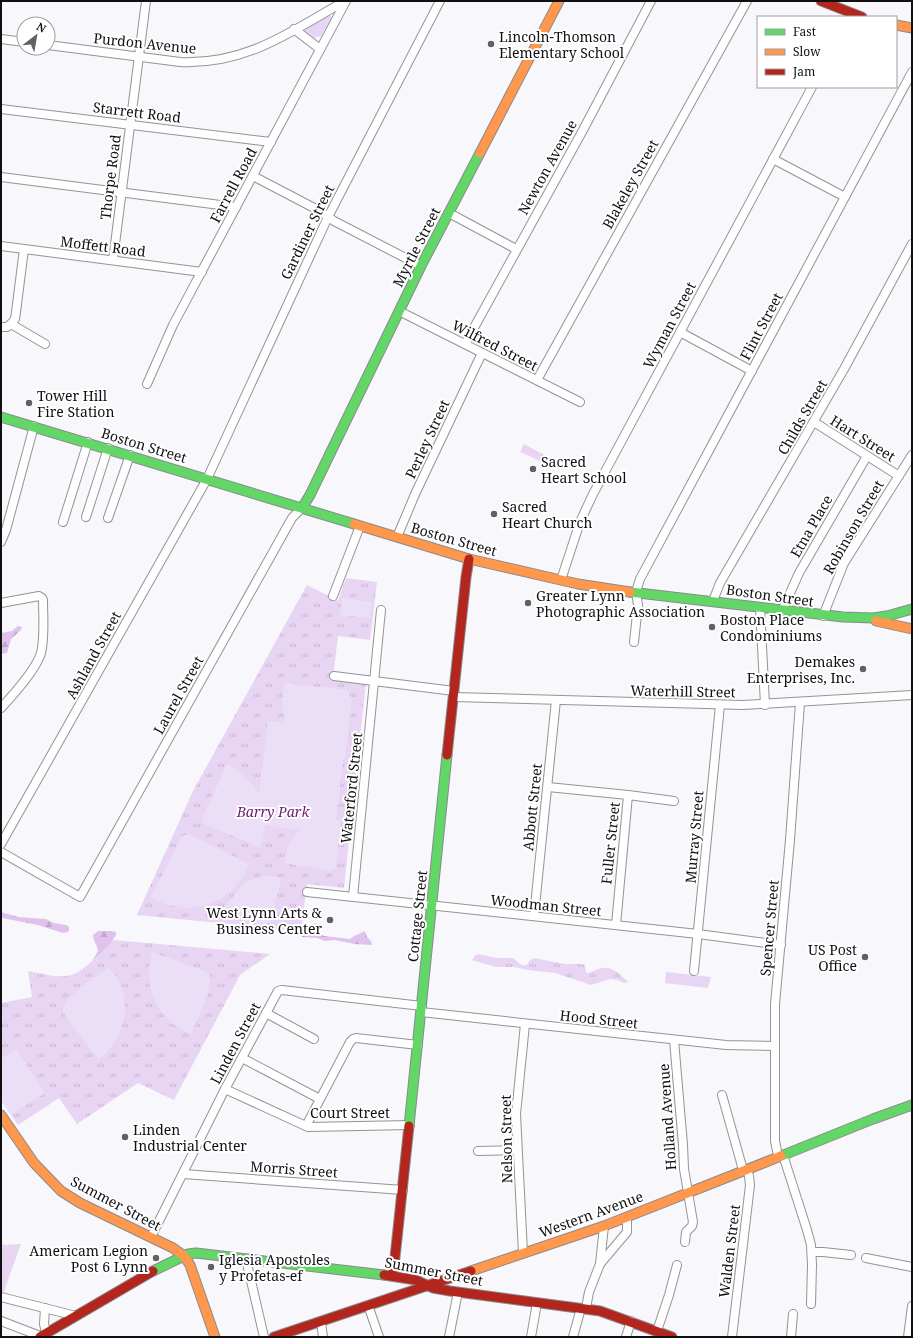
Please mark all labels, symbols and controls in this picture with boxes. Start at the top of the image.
north arrow [16,16,56,56]
legend [757,16,897,88]
text: N [34,18,49,36]
text: Fast [793,23,816,40]
place label: Lincoln-Thomson Elementary School [499,27,625,62]
street label: Purdon Avenue [93,28,197,58]
marker: Lincoln-Thomson Elementary School [486,39,496,49]
text: Slow [793,43,821,60]
text: Jam [792,63,815,80]
street label: Starrett Road [92,97,182,127]
street label: Newton Avenue [513,116,581,218]
street label: Thorpe Road [95,133,125,221]
street label: Blakeley Street [598,136,662,232]
street label: Farrell Road [205,144,261,226]
street label: Gardiner Street [276,181,338,283]
street label: Myrtle Street [388,204,444,290]
street label: Moffett Road [59,231,147,261]
street label: Wyman Street [638,278,700,372]
street label: Flint Street [735,289,787,363]
street label: Wilfred Street [449,315,541,375]
street label: Childs Street [773,376,831,458]
place label: Tower Hill Fire Station [37,386,114,421]
street label: Perley Street [400,396,454,482]
marker: Tower Hill Fire Station [24,398,34,408]
street label: Hart Street [827,411,899,465]
street label: Boston Street [99,423,189,467]
place label: Sacred Heart School [541,452,627,487]
marker: Sacred Heart School [528,464,538,474]
street label: Robinson Street [818,477,888,577]
street label: Etna Place [785,491,837,561]
place label: Sacred Heart Church [502,497,592,532]
marker: Sacred Heart Church [489,509,499,519]
street label: Boston Street [409,518,499,560]
street label: Boston Street [725,579,815,611]
place label: Greater Lynn Photographic Association [536,586,705,621]
marker: Greater Lynn Photographic Association [523,598,533,608]
street label: Ashland Street [61,608,125,702]
place label: Boston Place Condominiums [720,610,822,645]
marker: Boston Place Condominiums [707,622,717,632]
street label: Laurel Street [149,652,207,737]
place label: Demakes Enterprises, Inc. [747,652,855,687]
marker: Demakes Enterprises, Inc. [858,664,868,674]
street label: Waterhill Street [630,681,736,701]
street label: Waterford Street [336,731,366,845]
street label: Abbott Street [518,762,546,852]
street label: Murray Street [680,790,708,884]
street label: Fuller Street [596,801,624,885]
park label: Barry Park [236,802,310,821]
street label: Cottage Street [403,869,431,963]
street label: Spencer Street [755,879,783,977]
street label: Woodman Street [490,890,602,920]
place label: West Lynn Arts & Business Center [206,903,323,938]
marker: West Lynn Arts & Business Center [325,915,335,925]
place label: US Post Office [808,940,857,975]
marker: US Post Office [860,952,870,962]
street label: Linden Street [205,999,265,1087]
street label: Hood Street [559,1005,639,1033]
street label: Holland Avenue [654,1063,680,1171]
street label: Nelson Street [496,1094,516,1183]
street label: Court Street [310,1103,390,1122]
place label: Linden Industrial Center [133,1120,247,1155]
marker: Linden Industrial Center [120,1132,130,1142]
street label: Morris Street [249,1156,339,1182]
street label: Summer Street [68,1171,165,1235]
street label: Western Avenue [536,1186,646,1242]
street label: Walden Street [714,1203,744,1299]
place label: Americam Legion Post 6 Lynn [29,1241,148,1276]
place label: Iglesia Apostoles y Profetas-ef [219,1250,330,1285]
street label: Summer Street [383,1252,485,1290]
marker: Americam Legion Post 6 Lynn [151,1253,161,1263]
marker: Iglesia Apostoles y Profetas-ef [206,1262,216,1272]

